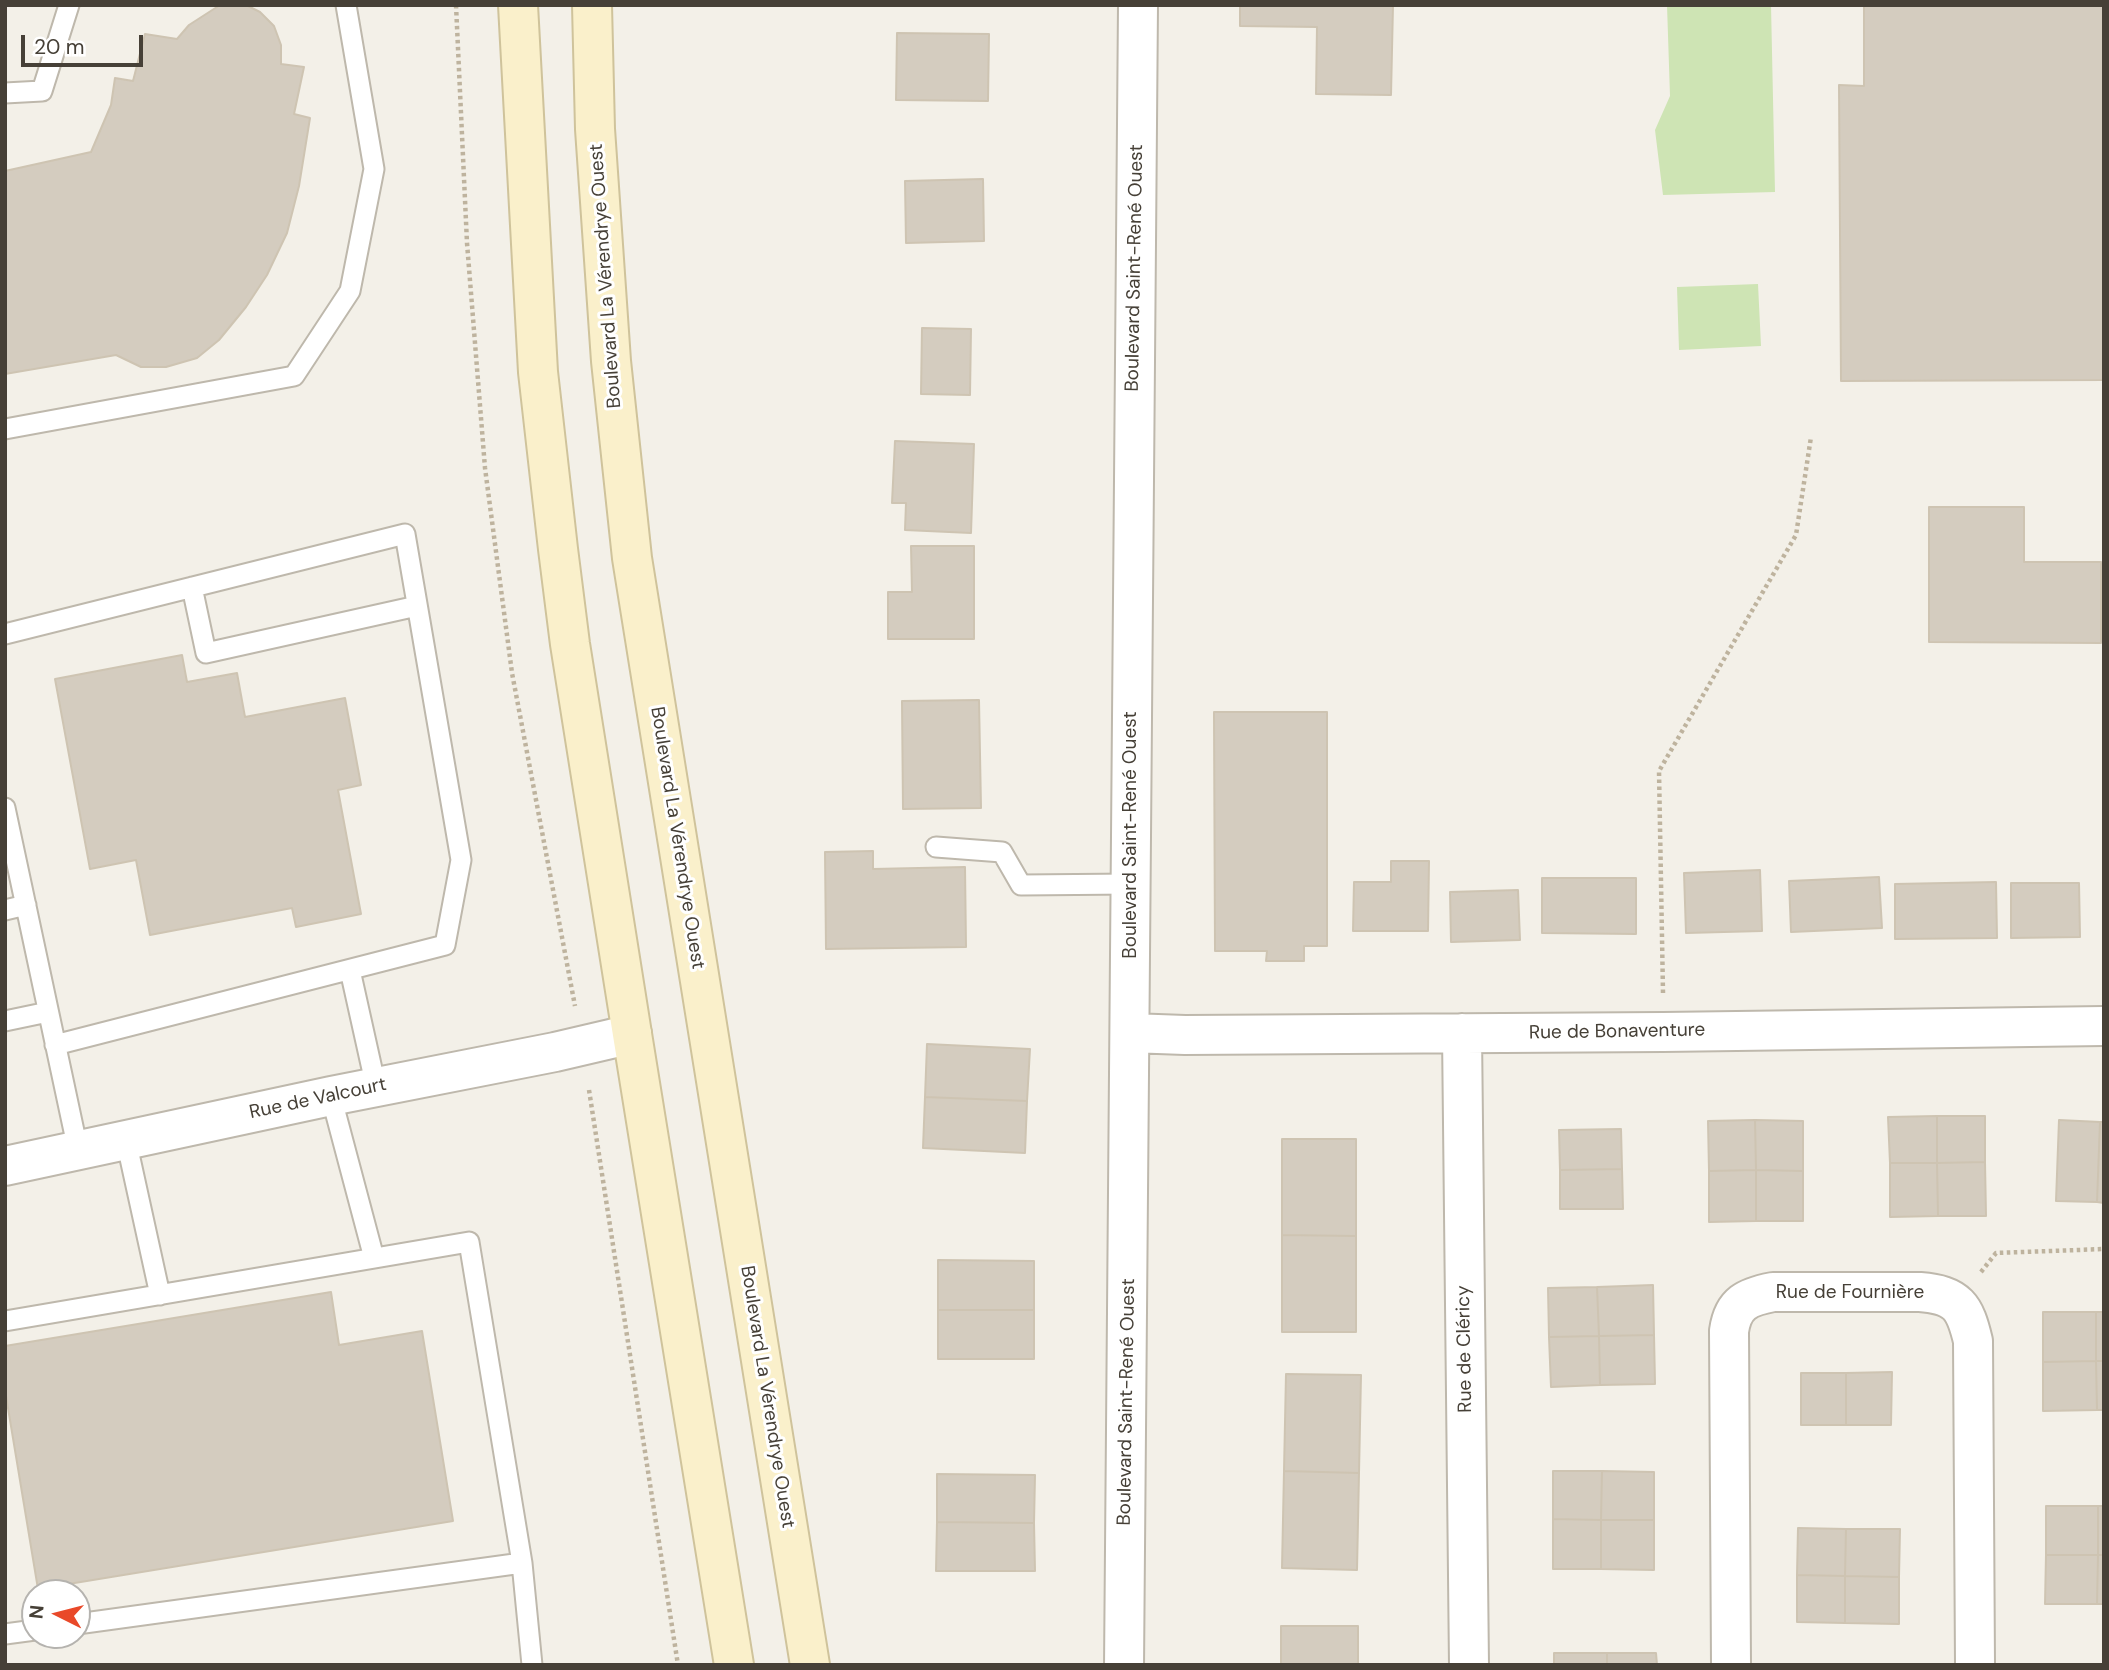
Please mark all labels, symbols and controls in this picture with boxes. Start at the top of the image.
scale bar [24,21,147,65]
text: 20 m [34,33,85,61]
street label: Boulevard La Vérendrye Ouest [585,143,627,409]
street label: Boulevard Saint-René Ouest [1121,144,1149,392]
street label: Boulevard La Vérendrye Ouest [645,705,709,971]
street label: Boulevard Saint-René Ouest [1120,711,1142,959]
street label: Rue de Bonaventure [1529,1019,1705,1045]
street label: Rue de Valcourt [247,1073,389,1125]
street label: Boulevard La Vérendrye Ouest [735,1264,799,1530]
street label: Boulevard Saint-René Ouest [1113,1278,1141,1526]
street label: Rue de Fournière [1776,1282,1924,1304]
street label: Rue de Cléricy [1452,1285,1478,1413]
north arrow [21,1579,91,1649]
text: N [23,1604,50,1620]

